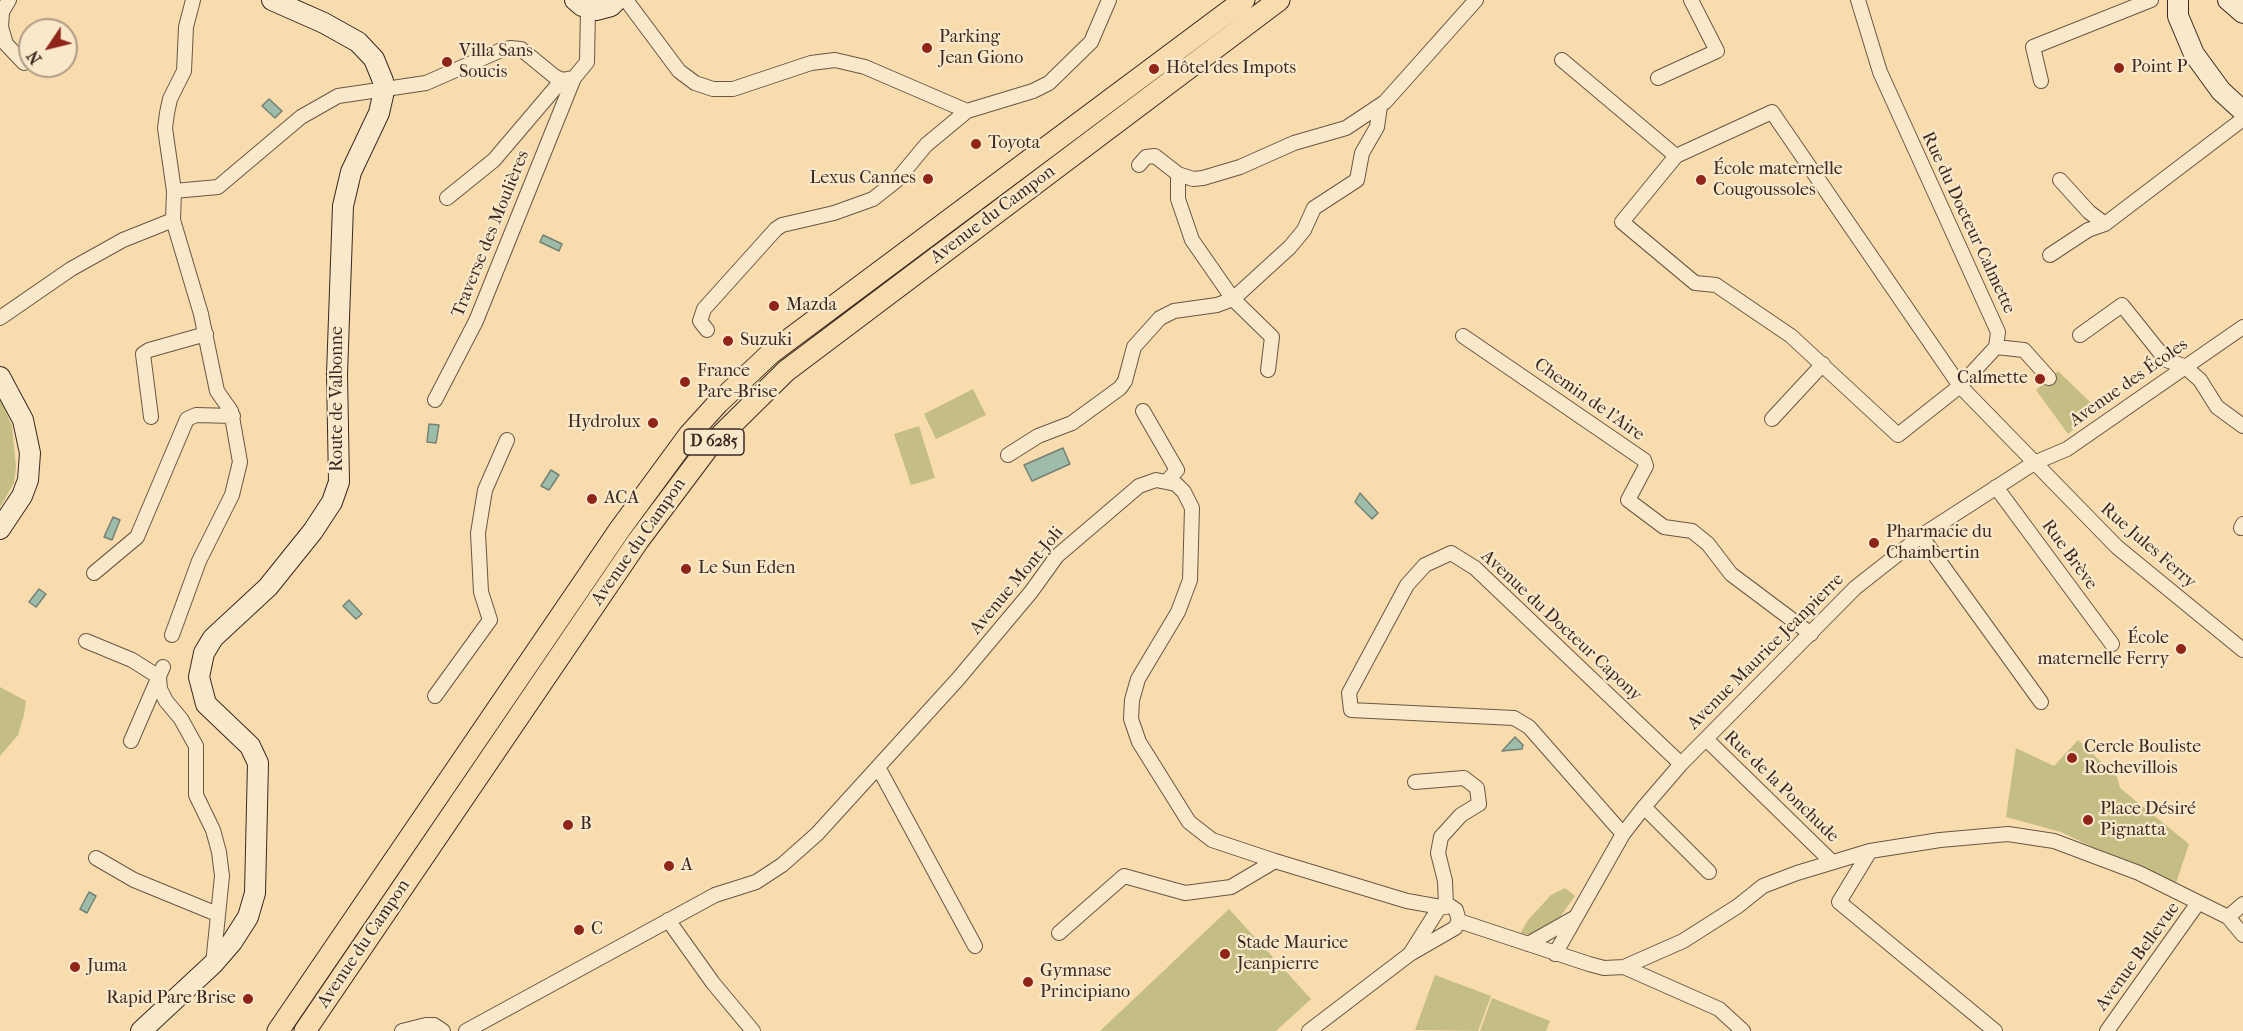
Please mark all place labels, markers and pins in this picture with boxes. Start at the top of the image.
place label: Parking Jean Giono [939,27,1023,70]
place label: Villa Sans Soucis [459,41,533,84]
marker: Parking Jean Giono [920,41,934,55]
marker: Villa Sans Soucis [440,55,454,69]
place label: Point P [2131,57,2187,79]
place label: Hôtel des Impots [1166,58,1296,80]
marker: Point P [2112,61,2126,75]
marker: Hôtel des Impots [1147,62,1161,76]
place label: Toyota [988,133,1040,155]
marker: Toyota [969,137,983,151]
place label: École maternelle Cougoussoles [1713,159,1843,201]
place label: Lexus Cannes [809,168,916,190]
marker: Lexus Cannes [921,172,935,186]
marker: École maternelle Cougoussoles [1694,173,1708,187]
place label: Mazda [786,295,837,317]
marker: Mazda [767,299,781,313]
place label: Suzuki [740,330,792,352]
marker: Suzuki [721,334,735,348]
place label: France Pare-Brise [697,361,777,404]
place label: Calmette [1957,368,2028,390]
marker: Calmette [2033,372,2047,386]
marker: France Pare-Brise [678,375,692,389]
place label: Hydrolux [567,412,641,434]
marker: Hydrolux [646,416,660,430]
place label: ACA [604,488,639,510]
marker: ACA [585,492,599,506]
place label: Pharmacie du Chambertin [1886,522,1992,564]
marker: Pharmacie du Chambertin [1867,536,1881,550]
place label: Le Sun Eden [698,558,796,580]
marker: Le Sun Eden [679,562,693,576]
place label: École maternelle Ferry [2038,628,2169,670]
marker: École maternelle Ferry [2174,642,2188,656]
place label: Cercle Bouliste Rochevillois [2084,737,2201,780]
marker: Cercle Bouliste Rochevillois [2065,751,2079,765]
place label: Place Désiré Pignatta [2100,799,2196,842]
marker: Place Désiré Pignatta [2081,813,2095,827]
place label: B [580,814,592,836]
marker: B [561,818,575,832]
place label: A [681,855,693,877]
marker: A [662,859,676,873]
place label: C [591,919,603,941]
marker: C [572,923,586,937]
place label: Stade Maurice Jeanpierre [1237,933,1348,976]
marker: Stade Maurice Jeanpierre [1218,947,1232,961]
place label: Juma [87,956,127,978]
marker: Juma [68,960,82,974]
place label: Gymnase Principiano [1040,961,1130,1004]
marker: Gymnase Principiano [1021,975,1035,989]
place label: Rapid Pare Brise [106,988,236,1010]
marker: Rapid Pare Brise [241,992,255,1006]

